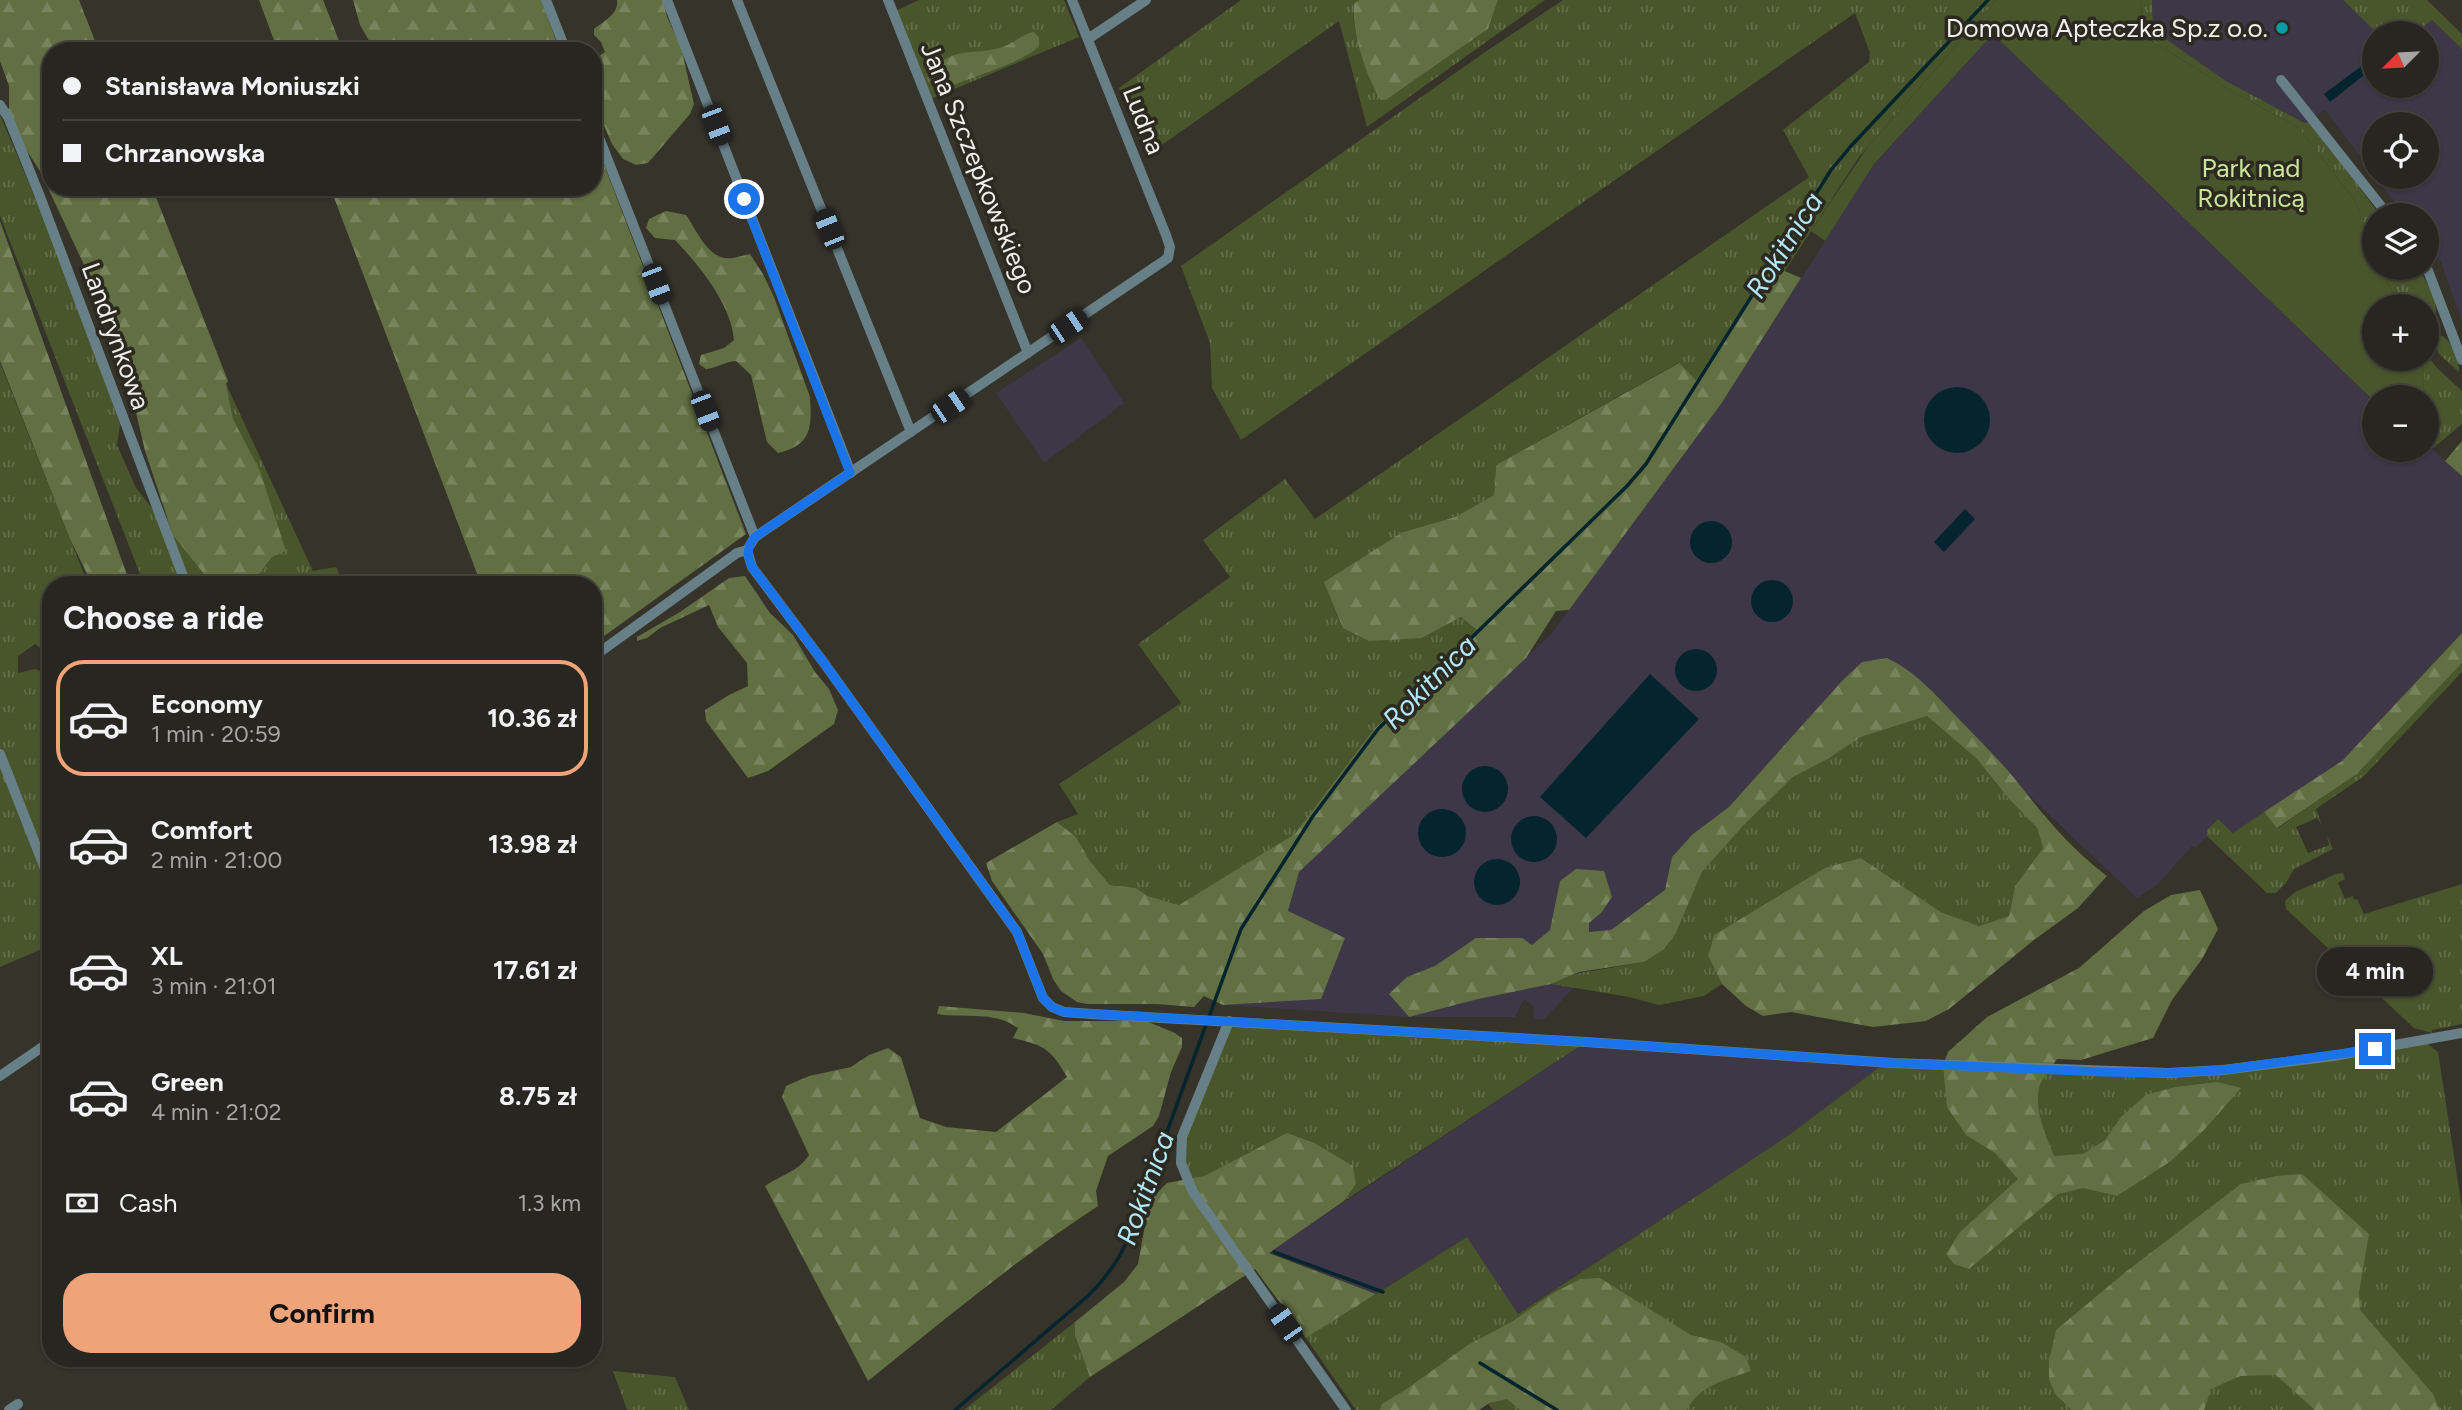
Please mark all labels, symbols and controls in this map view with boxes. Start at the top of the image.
place label: Domowa Apteczka Sp.z o.o. [1946,12,2268,44]
marker: Domowa Apteczka Sp.z o.o. [2274,20,2290,36]
north arrow [2362,21,2440,98]
map controls [2362,21,2439,462]
street label: Jana Szczepkowskiego [914,37,1044,299]
text: Stanisława Moniuszki [105,70,360,102]
street label: Ludna [1116,81,1172,159]
car [699,102,734,148]
button: locate [2362,112,2439,189]
text: Chrzanowska [105,137,265,169]
park label: Park nad Rokitnicą [2197,152,2305,214]
route start [728,183,760,215]
water label: Rokitnica [1738,186,1830,304]
button: layers [2362,203,2439,280]
car [812,206,847,252]
street label: Landrynkowa [75,258,157,414]
car [639,261,674,307]
button: + [2362,294,2439,371]
car [1045,306,1092,346]
button: − [2362,385,2439,462]
car [927,386,974,426]
car [688,388,723,434]
text: Choose a ride [63,599,264,637]
water label: Rokitnica [1375,628,1483,736]
icon: car [67,687,130,750]
text: Economy [151,688,263,720]
text: 10.36 zł [487,702,577,734]
text: 1 min · 20:59 [151,720,281,748]
icon: car [67,813,130,876]
text: Comfort [151,814,253,846]
text: 13.98 zł [488,828,577,860]
text: 2 min · 21:00 [151,846,282,874]
icon: car [67,939,130,1002]
text: XL [151,940,183,972]
callout: 4 min [2317,948,2433,996]
text: 17.61 zł [493,954,577,986]
text: 4 min [2345,957,2405,985]
text: 3 min · 21:01 [151,972,277,1000]
route end [2359,1033,2391,1065]
icon: car [67,1065,130,1128]
text: Green [151,1066,224,1098]
text: 8.75 zł [499,1080,577,1112]
text: 4 min · 21:02 [151,1098,282,1126]
water label: Rokitnica [1109,1126,1181,1250]
icon: cash [63,1184,101,1222]
text: Cash [119,1187,178,1219]
text: 1.3 km [518,1189,581,1217]
button: Confirm [63,1273,581,1353]
car [1265,1300,1306,1346]

